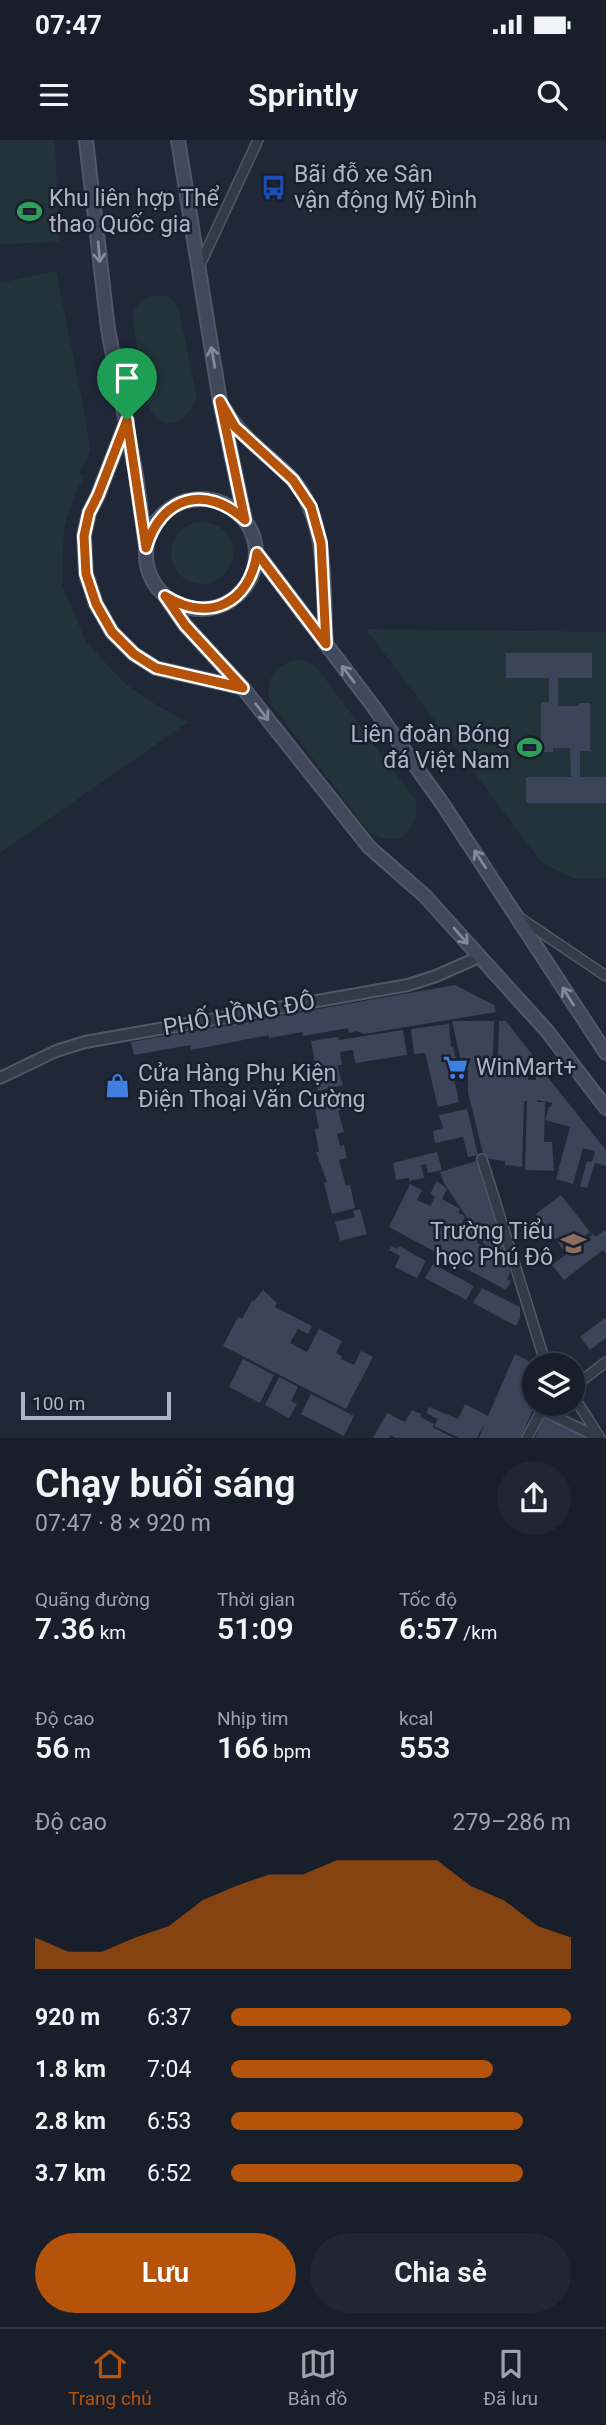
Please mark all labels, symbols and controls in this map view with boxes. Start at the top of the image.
text: 07:47 [35,10,102,40]
icon: menu [35,76,73,114]
text: Sprintly [248,76,358,114]
icon: search [533,76,571,114]
place label: Bãi đỗ xe Sân vận động Mỹ Đình [294,161,477,214]
bus stop icon: Bãi đỗ xe Sân vận động Mỹ Đình [260,173,288,201]
place label: Khu liên hợp Thể thao Quốc gia [49,185,220,238]
sports icon: Khu liên hợp Thể thao Quốc gia [15,197,43,225]
one-way arrow [93,241,106,263]
one-way arrow [206,346,219,369]
pin [97,348,157,420]
icon: arrive [108,359,146,397]
one-way arrow [341,665,356,684]
one-way arrow [254,702,269,721]
place label: Liên đoàn Bóng đá Việt Nam [351,721,510,774]
sports icon: Liên đoàn Bóng đá Việt Nam [516,733,544,761]
one-way arrow [473,850,488,869]
one-way arrow [453,927,469,945]
street label: PHỐ HỒNG ĐÔ [161,985,317,1041]
one-way arrow [560,987,575,1006]
supermarket icon: WinMart+ [442,1053,470,1081]
place label: WinMart+ [476,1054,576,1081]
place label: Cửa Hàng Phụ Kiện Điện Thoại Văn Cường [138,1060,366,1113]
shop icon: Cửa Hàng Phụ Kiện Điện Thoại Văn Cường [104,1072,132,1100]
place label: Trường Tiểu học Phú Đô [430,1218,553,1271]
school or university icon: Trường Tiểu học Phú Đô [559,1230,587,1258]
map controls [522,1353,585,1416]
button: layers [522,1353,585,1416]
scale bar [21,1389,172,1421]
text: 100 m [32,1392,85,1415]
button: share [497,1461,571,1535]
text: Chạy buổi sáng [35,1462,296,1506]
text: 07:47 · 8 × 920 m [35,1510,211,1537]
text: Quãng đường [35,1588,150,1611]
text: Thời gian [217,1588,295,1611]
text: Tốc độ [399,1588,457,1611]
text: 7.36 [35,1611,95,1646]
text: 51:09 [217,1611,294,1646]
text: 6:57 [399,1611,459,1646]
text: km [95,1621,126,1644]
text: /km [459,1621,497,1644]
text: Độ cao [35,1707,94,1730]
text: Nhịp tim [217,1707,289,1730]
text: kcal [399,1707,433,1730]
text: 56 [35,1730,69,1765]
text: 166 [217,1730,268,1765]
text: 553 [399,1730,450,1765]
text: m [69,1740,91,1763]
text: bpm [268,1740,311,1763]
text: Độ cao [35,1809,107,1836]
text: 279–286 m [452,1809,571,1836]
text: 920 m [35,2004,100,2031]
text: 6:37 [147,2004,191,2031]
text: 1.8 km [35,2056,106,2083]
text: 7:04 [147,2056,191,2083]
text: 2.8 km [35,2108,106,2135]
text: 6:53 [147,2108,191,2135]
text: 3.7 km [35,2160,106,2187]
text: 6:52 [147,2160,191,2187]
button: Lưu [35,2233,296,2313]
button: Chia sẻ [310,2233,571,2313]
tab: Trang chủ [68,2345,152,2410]
tab: Bản đồ [288,2345,347,2410]
tab: Đã lưu [483,2345,538,2410]

